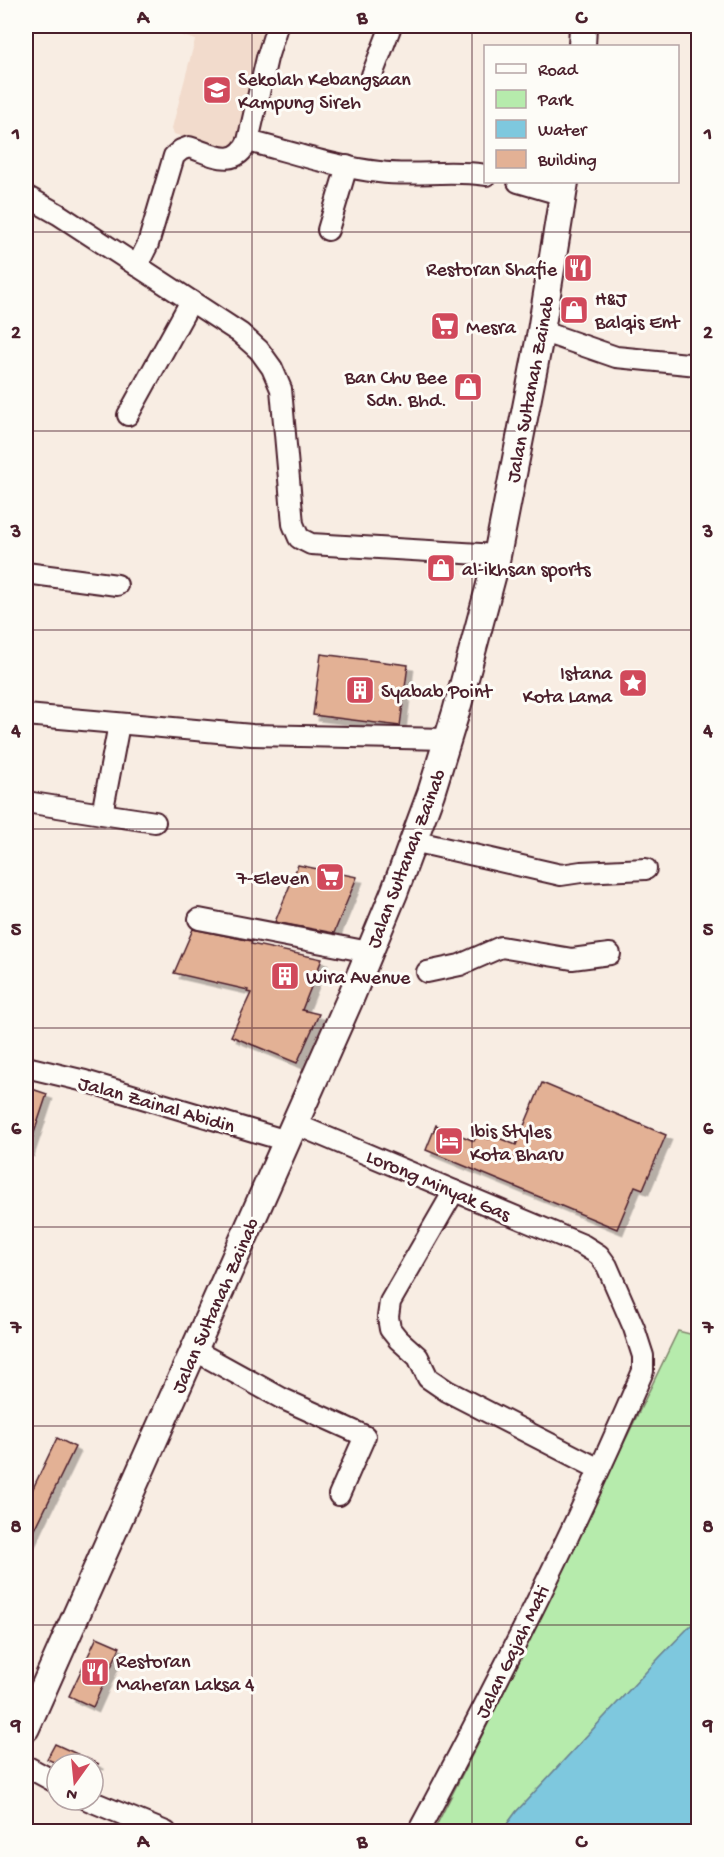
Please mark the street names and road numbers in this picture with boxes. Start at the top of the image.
street label: Jalan Sultanah Zainab [503,294,562,485]
street label: Jalan Sultanah Zainab [364,766,453,952]
street label: Jalan Zainal Abidin [75,1073,237,1140]
street label: Lorong Minyak Gas [362,1147,514,1228]
street label: Jalan Sultanah Zainab [168,1215,266,1398]
street label: Jalan Gajah Mati [472,1582,556,1723]

